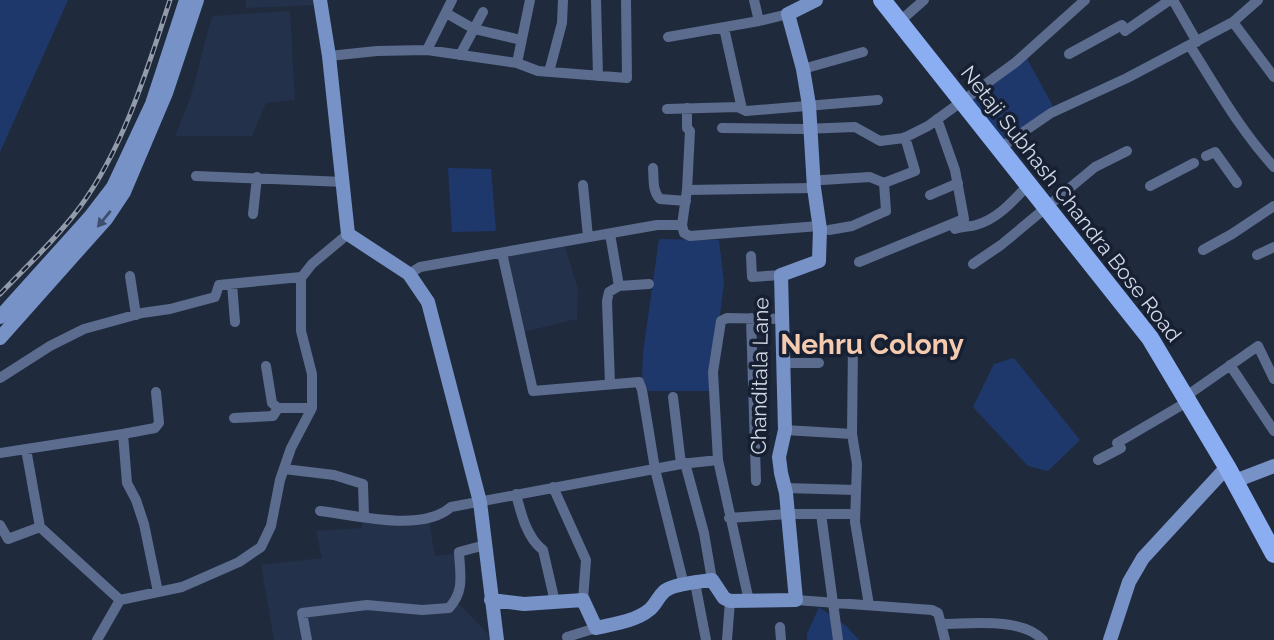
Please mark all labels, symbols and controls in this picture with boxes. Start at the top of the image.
street label: Netaji Subhash Chandra Bose Road [956,61,1187,347]
one-way arrow [97,210,112,228]
street label: Chanditala Lane [746,297,773,455]
district label: Nehru Colony [780,328,964,361]

